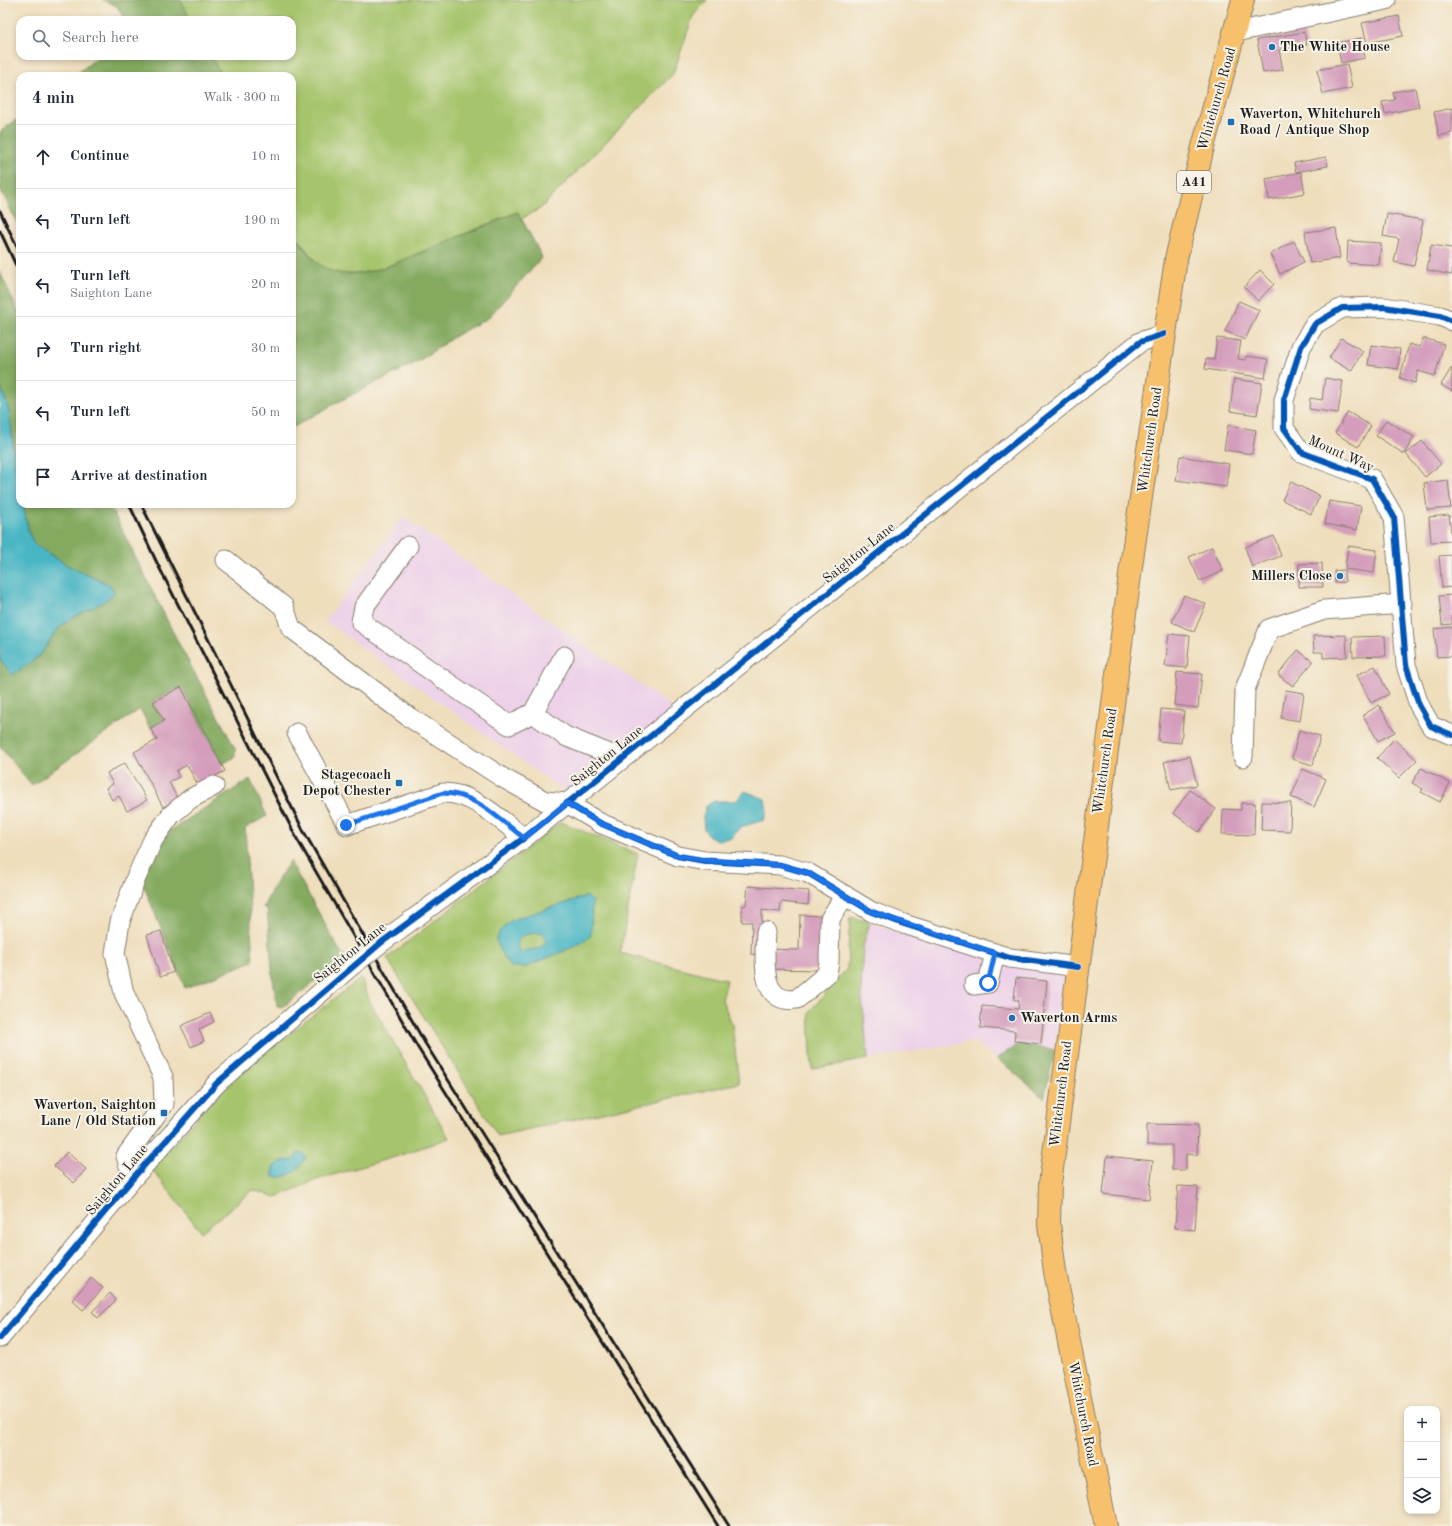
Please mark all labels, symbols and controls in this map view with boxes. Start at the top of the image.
search box [16,16,296,60]
icon: search [30,27,52,49]
text: Search here [62,31,139,46]
place label: The White House [1280,40,1390,54]
marker: The White House [1267,42,1277,52]
street label: Whitchurch Road [1196,46,1238,152]
text: 4 min [32,90,75,107]
text: Walk · 300 m [203,91,280,104]
place label: Waverton, Whitchurch Road / Antique Shop [1239,107,1381,138]
marker: Waverton, Whitchurch Road / Antique Shop [1226,117,1236,127]
icon: ahead [32,146,54,168]
text: Continue [70,149,129,164]
text: 10 m [251,150,280,163]
road number: A41 [1177,171,1211,193]
icon: left [32,210,54,232]
text: Turn left [70,213,130,228]
text: 190 m [243,214,280,227]
text: Turn left [70,269,130,284]
icon: left [32,274,54,296]
text: 20 m [251,278,280,291]
text: Saighton Lane [70,287,152,300]
icon: right [32,338,54,360]
text: Turn right [70,341,141,356]
text: 30 m [251,342,280,355]
street label: Whitchurch Road [1136,386,1164,494]
icon: left [32,402,54,424]
text: Turn left [70,405,130,420]
text: 50 m [251,406,280,419]
street label: Mount Way [1306,433,1377,475]
icon: arrive [32,466,54,488]
text: Arrive at destination [70,469,208,484]
street label: Saighton Lane [820,520,898,586]
place label: Millers Close [1251,569,1332,583]
marker: Millers Close [1335,571,1345,581]
street label: Whitchurch Road [1091,707,1119,815]
street label: Saighton Lane [568,723,646,789]
place label: Stagecoach Depot Chester [302,768,391,798]
marker: Stagecoach Depot Chester [394,778,404,788]
route end [337,816,355,834]
street label: Saighton Lane [311,920,389,986]
route start [979,974,997,992]
place label: Waverton Arms [1020,1011,1117,1025]
marker: Waverton Arms [1007,1013,1017,1023]
street label: Whitchurch Road [1048,1040,1074,1148]
place label: Waverton, Saighton Lane / Old Station [33,1098,156,1129]
marker: Waverton, Saighton Lane / Old Station [159,1108,169,1118]
street label: Saighton Lane [83,1142,151,1218]
street label: Whitchurch Road [1066,1360,1100,1468]
map controls [1404,1406,1440,1514]
button: + [1404,1406,1440,1442]
button: − [1404,1442,1440,1478]
button: layers [1404,1478,1440,1514]

